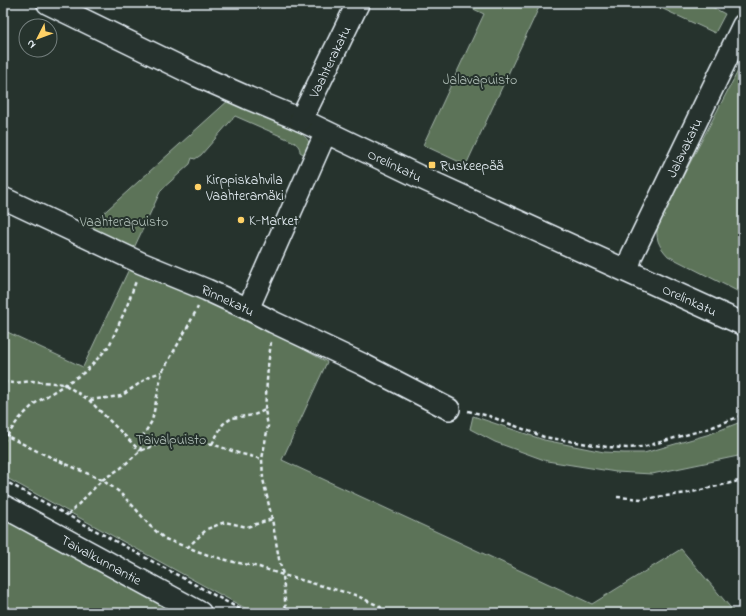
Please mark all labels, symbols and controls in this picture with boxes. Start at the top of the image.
north arrow [18,18,58,58]
street label: Vaahterakatu [304,23,357,103]
text: N [23,36,40,52]
park label: Jalavapuisto [443,70,517,91]
street label: Jalavakatu [662,115,708,182]
street label: Orelinkatu [364,144,425,188]
place label: Ruskeepää [440,156,503,177]
marker: Ruskeepää [427,160,437,170]
place label: Kirppiskahvila Vaahteramäki [205,170,284,207]
marker: Kirppiskahvila Vaahteramäki [193,182,203,192]
place label: K-Market [249,211,299,232]
park label: Vaahterapuisto [79,212,168,233]
marker: K-Market [236,215,246,225]
street label: Rinnekatu [198,280,258,323]
street label: Orelinkatu [658,280,720,323]
park label: Taivalpuisto [136,430,206,451]
street label: Taivalkunnantie [56,530,146,592]

